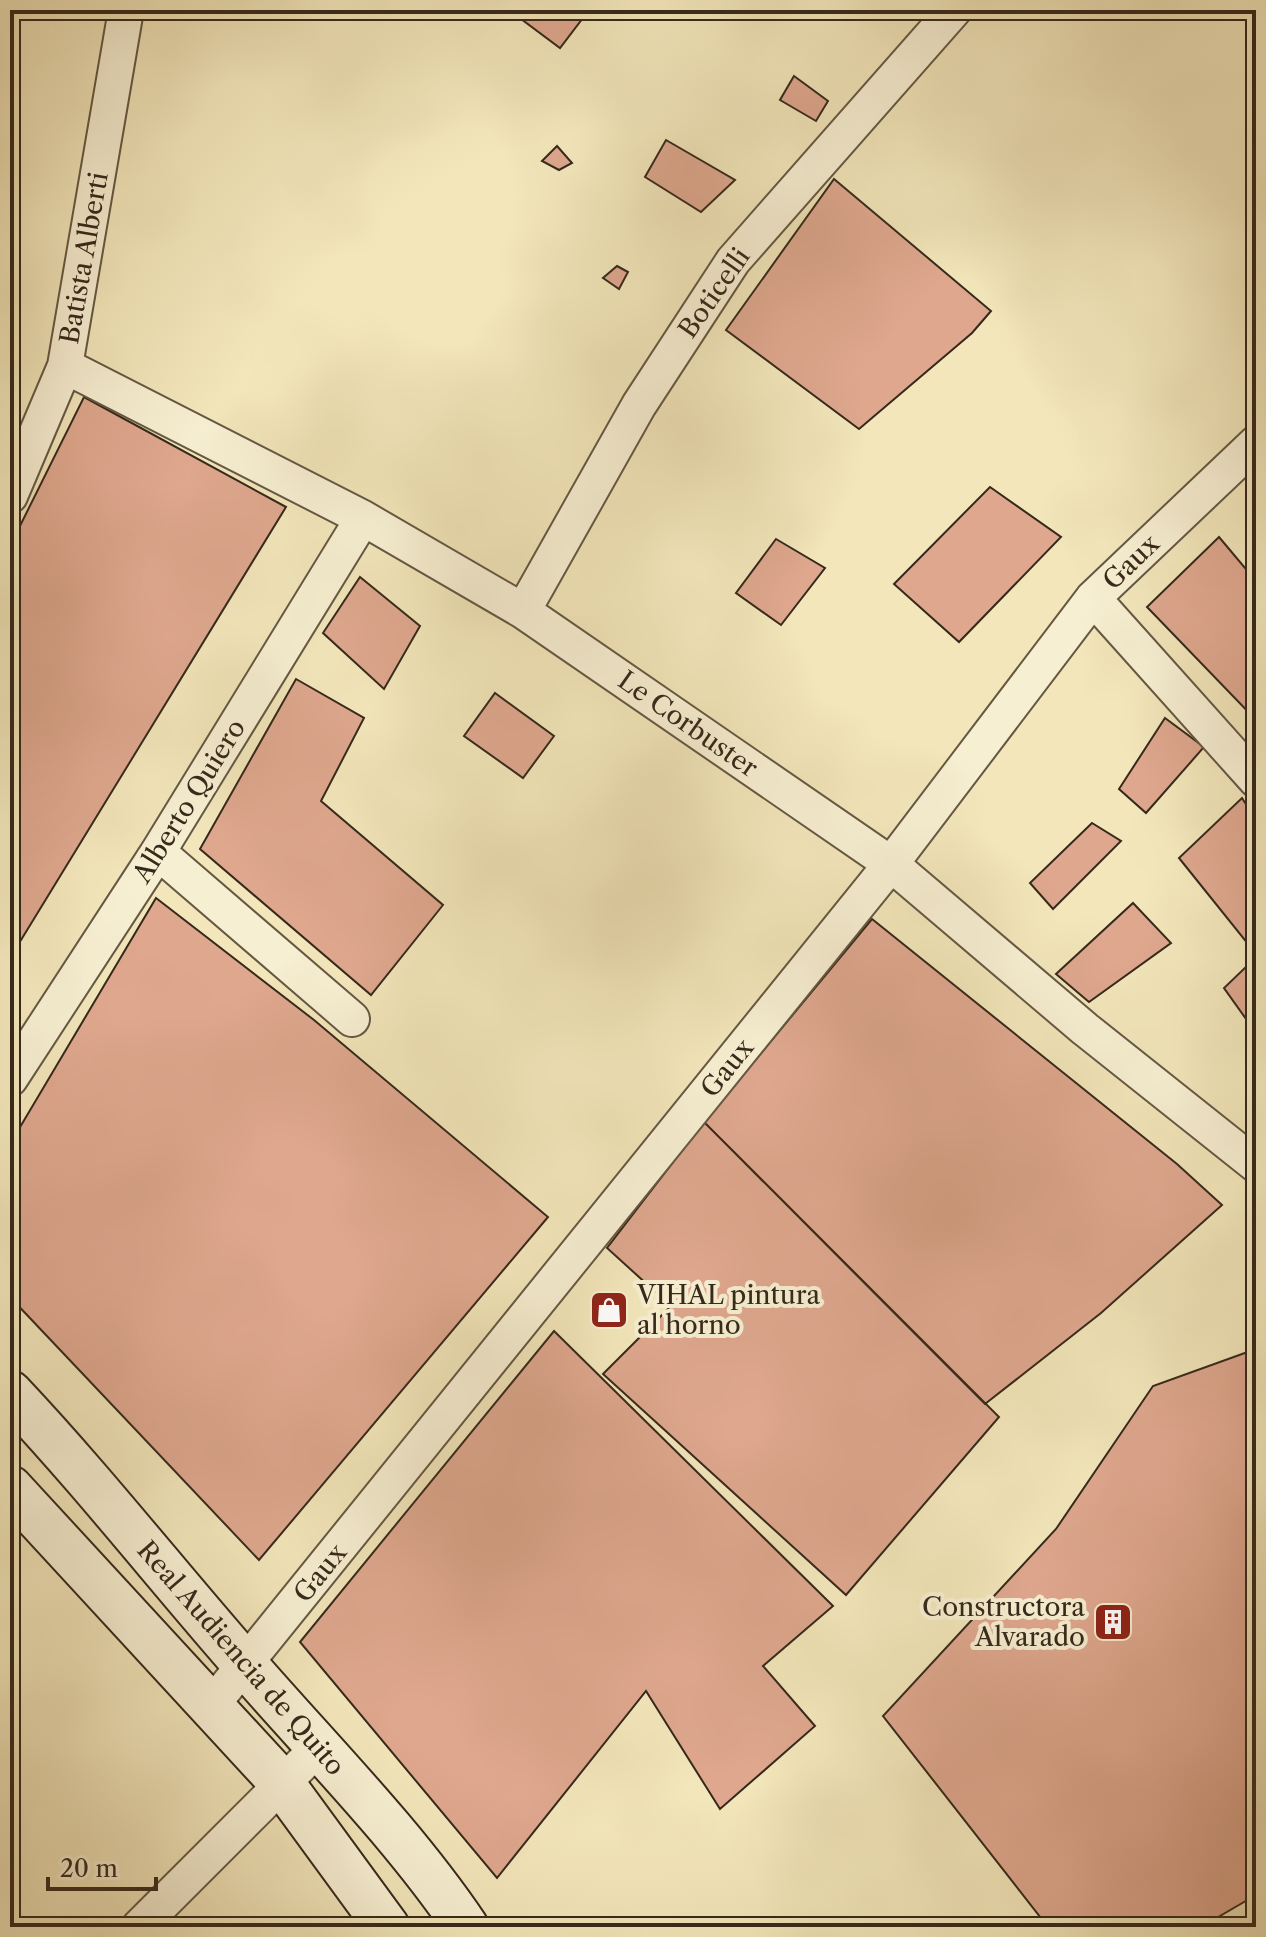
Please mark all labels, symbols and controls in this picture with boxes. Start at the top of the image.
street label: Batista Alberti [53,170,115,346]
street label: Boticelli [671,242,757,344]
street label: Gaux [1096,527,1166,596]
street label: Le Corbuster [612,664,764,784]
street label: Alberto Quiero [125,713,252,890]
street label: Gaux [694,1032,761,1104]
place label: VIHAL pintura al horno [636,1279,821,1341]
shop icon: VIHAL pintura al horno [588,1289,630,1331]
street label: Real Audiencia de Quito [130,1534,352,1782]
street label: Gaux [287,1537,354,1609]
place label: Constructora Alvarado [922,1591,1085,1653]
building icon: Constructora Alvarado [1092,1601,1134,1643]
scale bar [48,1841,156,1891]
text: 20 m [60,1854,118,1883]

